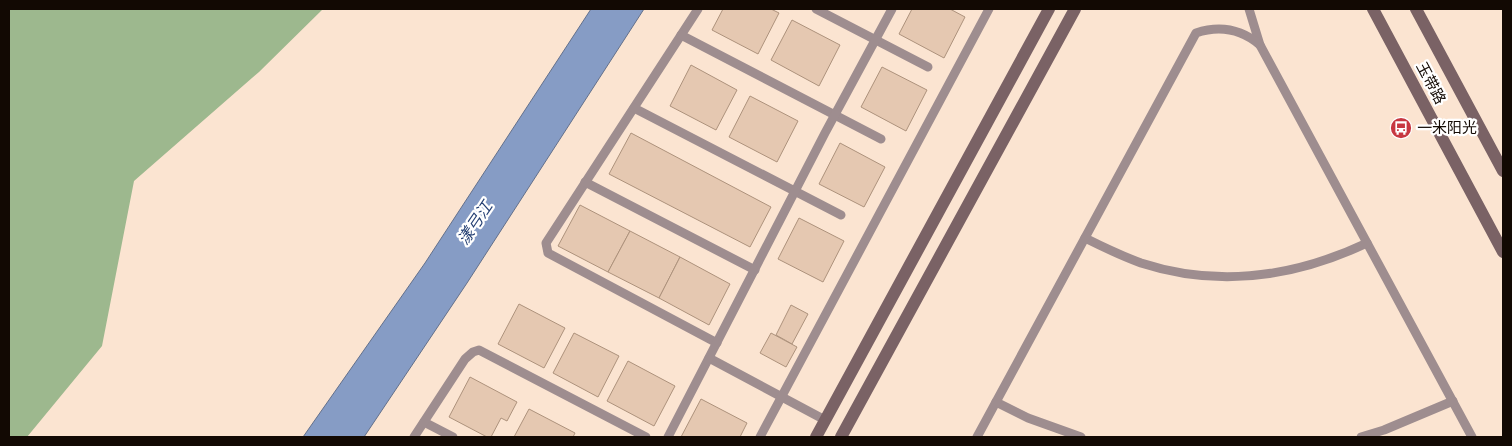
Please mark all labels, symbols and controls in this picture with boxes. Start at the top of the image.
street label: 玉带路 [1412,59,1450,107]
bus stop icon: 一米阳光 [1389,116,1413,140]
place label: 一米阳光 [1417,119,1477,137]
water label: 漾弓江 [454,196,497,248]

